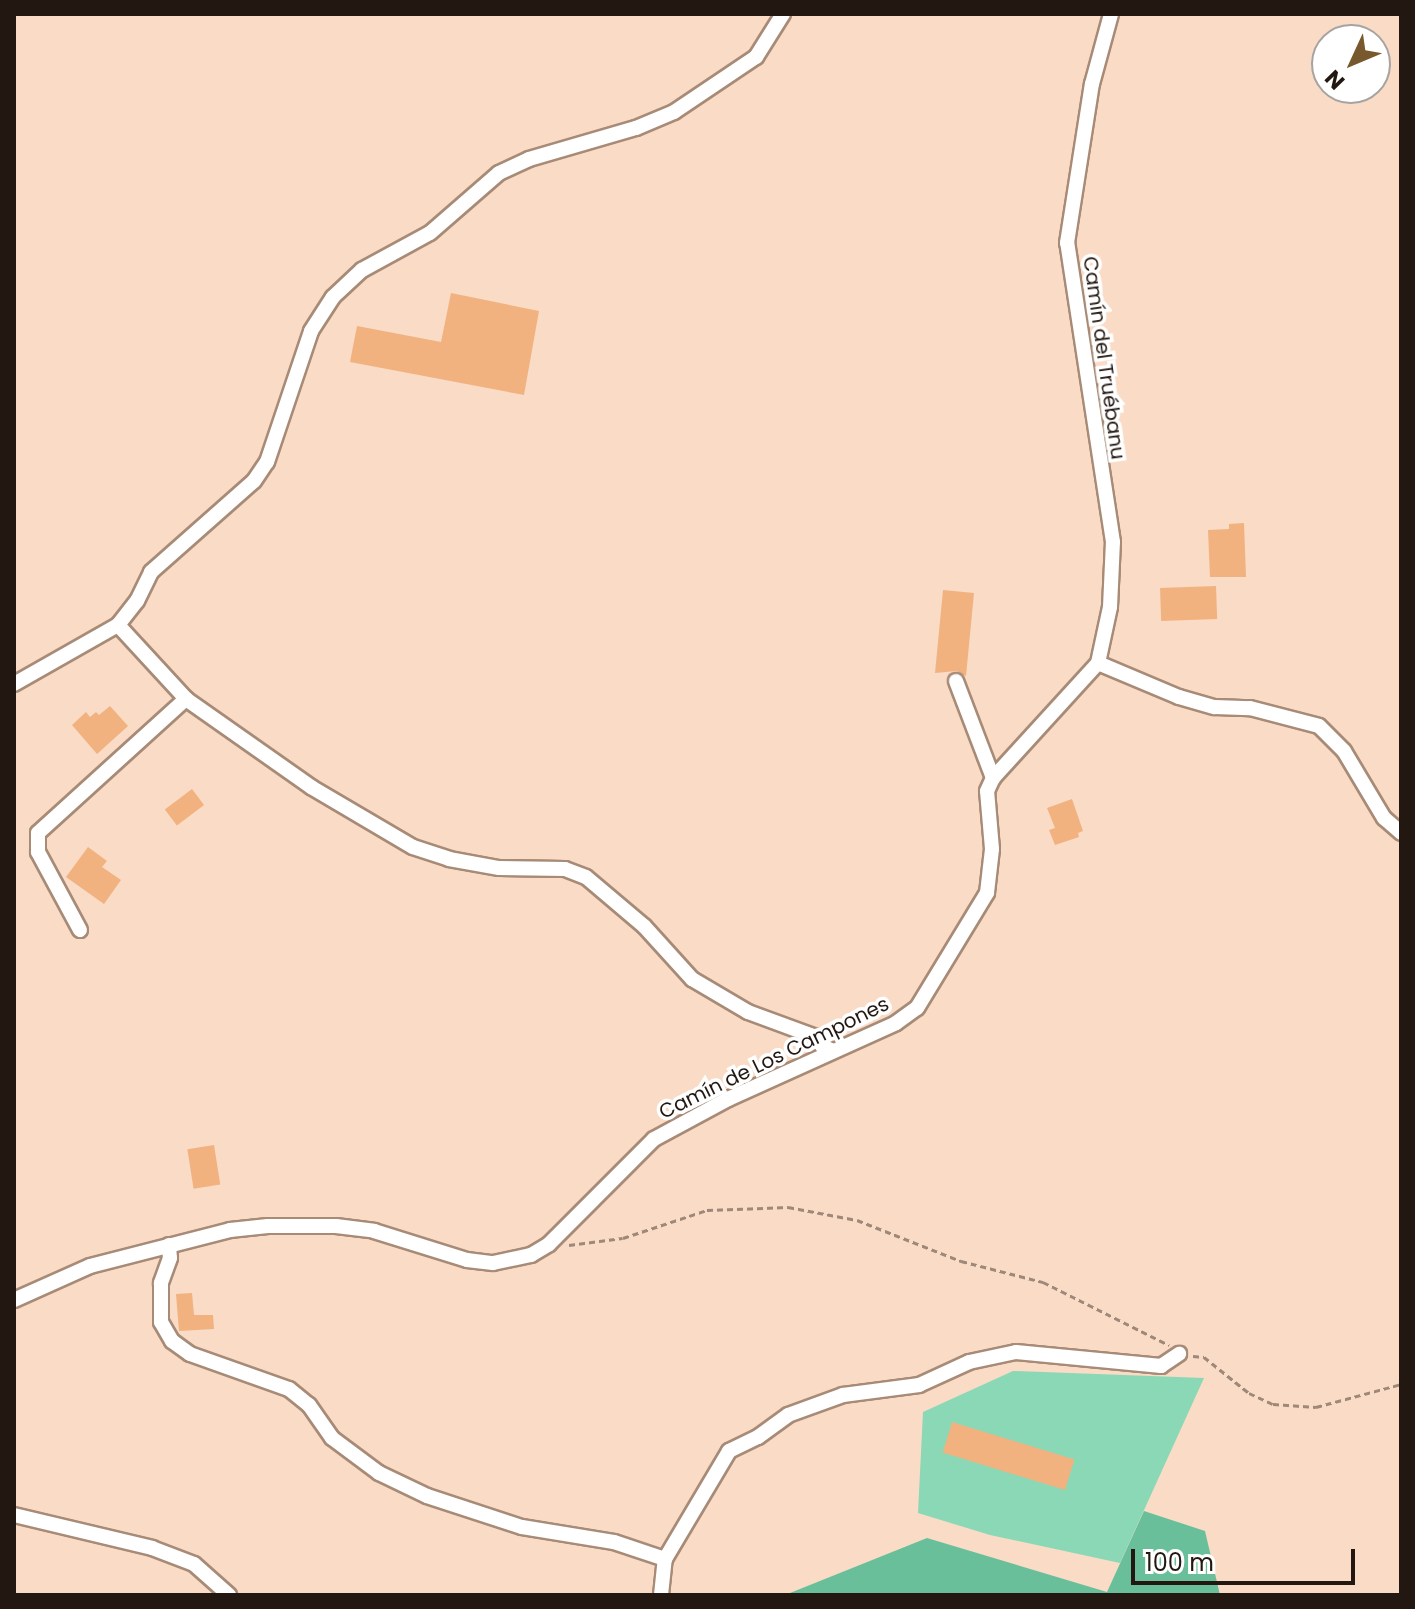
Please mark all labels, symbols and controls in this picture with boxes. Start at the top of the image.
north arrow [1311,24,1391,104]
text: N [1318,63,1352,96]
street label: Camín del Truébanu [1078,255,1130,461]
street label: Camín de Los Campones [655,992,893,1124]
scale bar [1135,1533,1359,1583]
text: 100 m [1145,1546,1214,1579]

